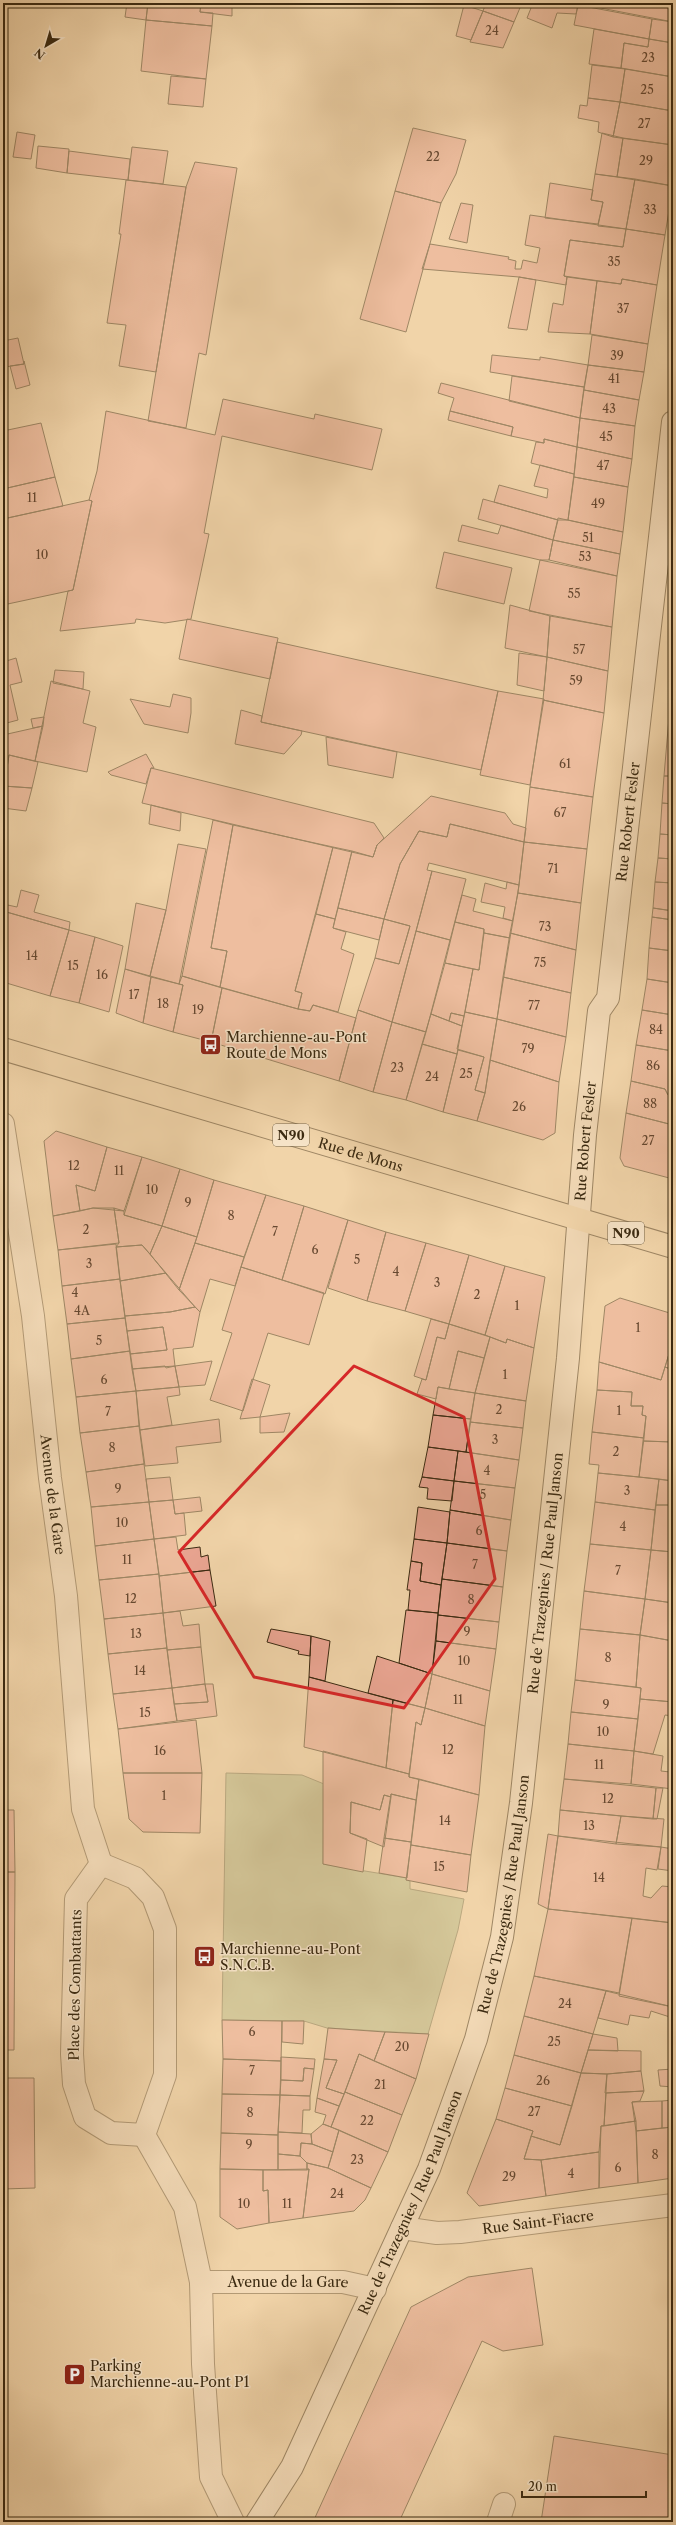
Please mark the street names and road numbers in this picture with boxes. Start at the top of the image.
street label: Rue Robert Fesler [612,761,644,883]
street label: Rue Robert Fesler [571,1080,600,1202]
road number: N90 [273,1124,309,1146]
street label: Rue de Mons [316,1134,405,1176]
road number: N90 [608,1222,644,1244]
street label: Avenue de la Gare [36,1433,69,1556]
street label: Rue de Trazegnies / Rue Paul Janson [524,1451,567,1695]
street label: Rue de Trazegnies / Rue Paul Janson [474,1774,533,2016]
street label: Place des Combattants [65,1909,85,2061]
street label: Rue de Trazegnies / Rue Paul Janson [354,2087,466,2318]
street label: Rue Saint-Fiacre [481,2206,595,2238]
street label: Avenue de la Gare [227,2273,350,2292]

